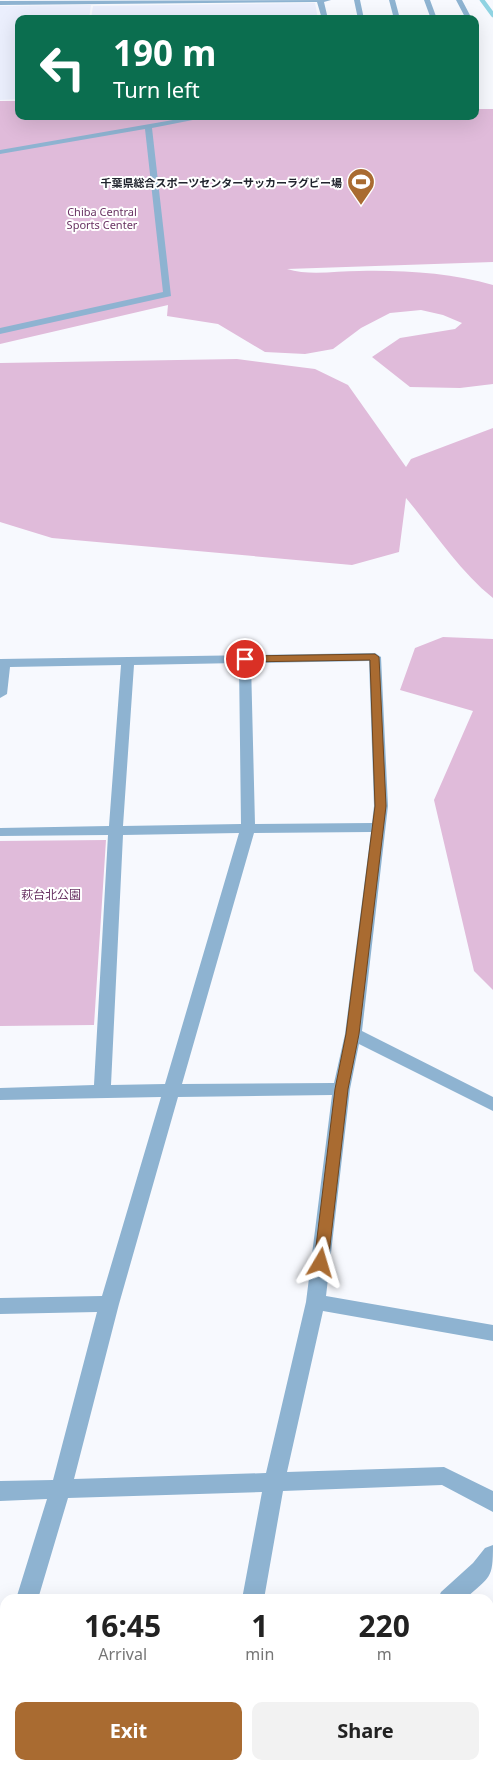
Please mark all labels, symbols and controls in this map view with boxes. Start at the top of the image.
text: 190 m [113,29,216,76]
icon: left [30,35,95,100]
text: Turn left [113,74,200,104]
sports icon: 千葉県総合スポーツセンターサッカーラグビー場 [346,167,376,206]
place label: 千葉県総合スポーツセンターサッカーラグビー場 [100,175,342,190]
park label: Chiba Central Sports Center [67,204,138,232]
pin [224,638,266,680]
icon: arrive [231,645,259,673]
park label: 萩台北公園 [21,886,81,903]
position arrow [294,1236,346,1288]
text: 16:45 [84,1605,161,1646]
text: 1 [251,1605,268,1646]
text: 220 [358,1605,410,1646]
text: Arrival [98,1643,147,1665]
text: min [245,1643,274,1665]
text: m [377,1643,392,1665]
button: Exit [15,1702,242,1760]
button: Share [252,1702,479,1760]

